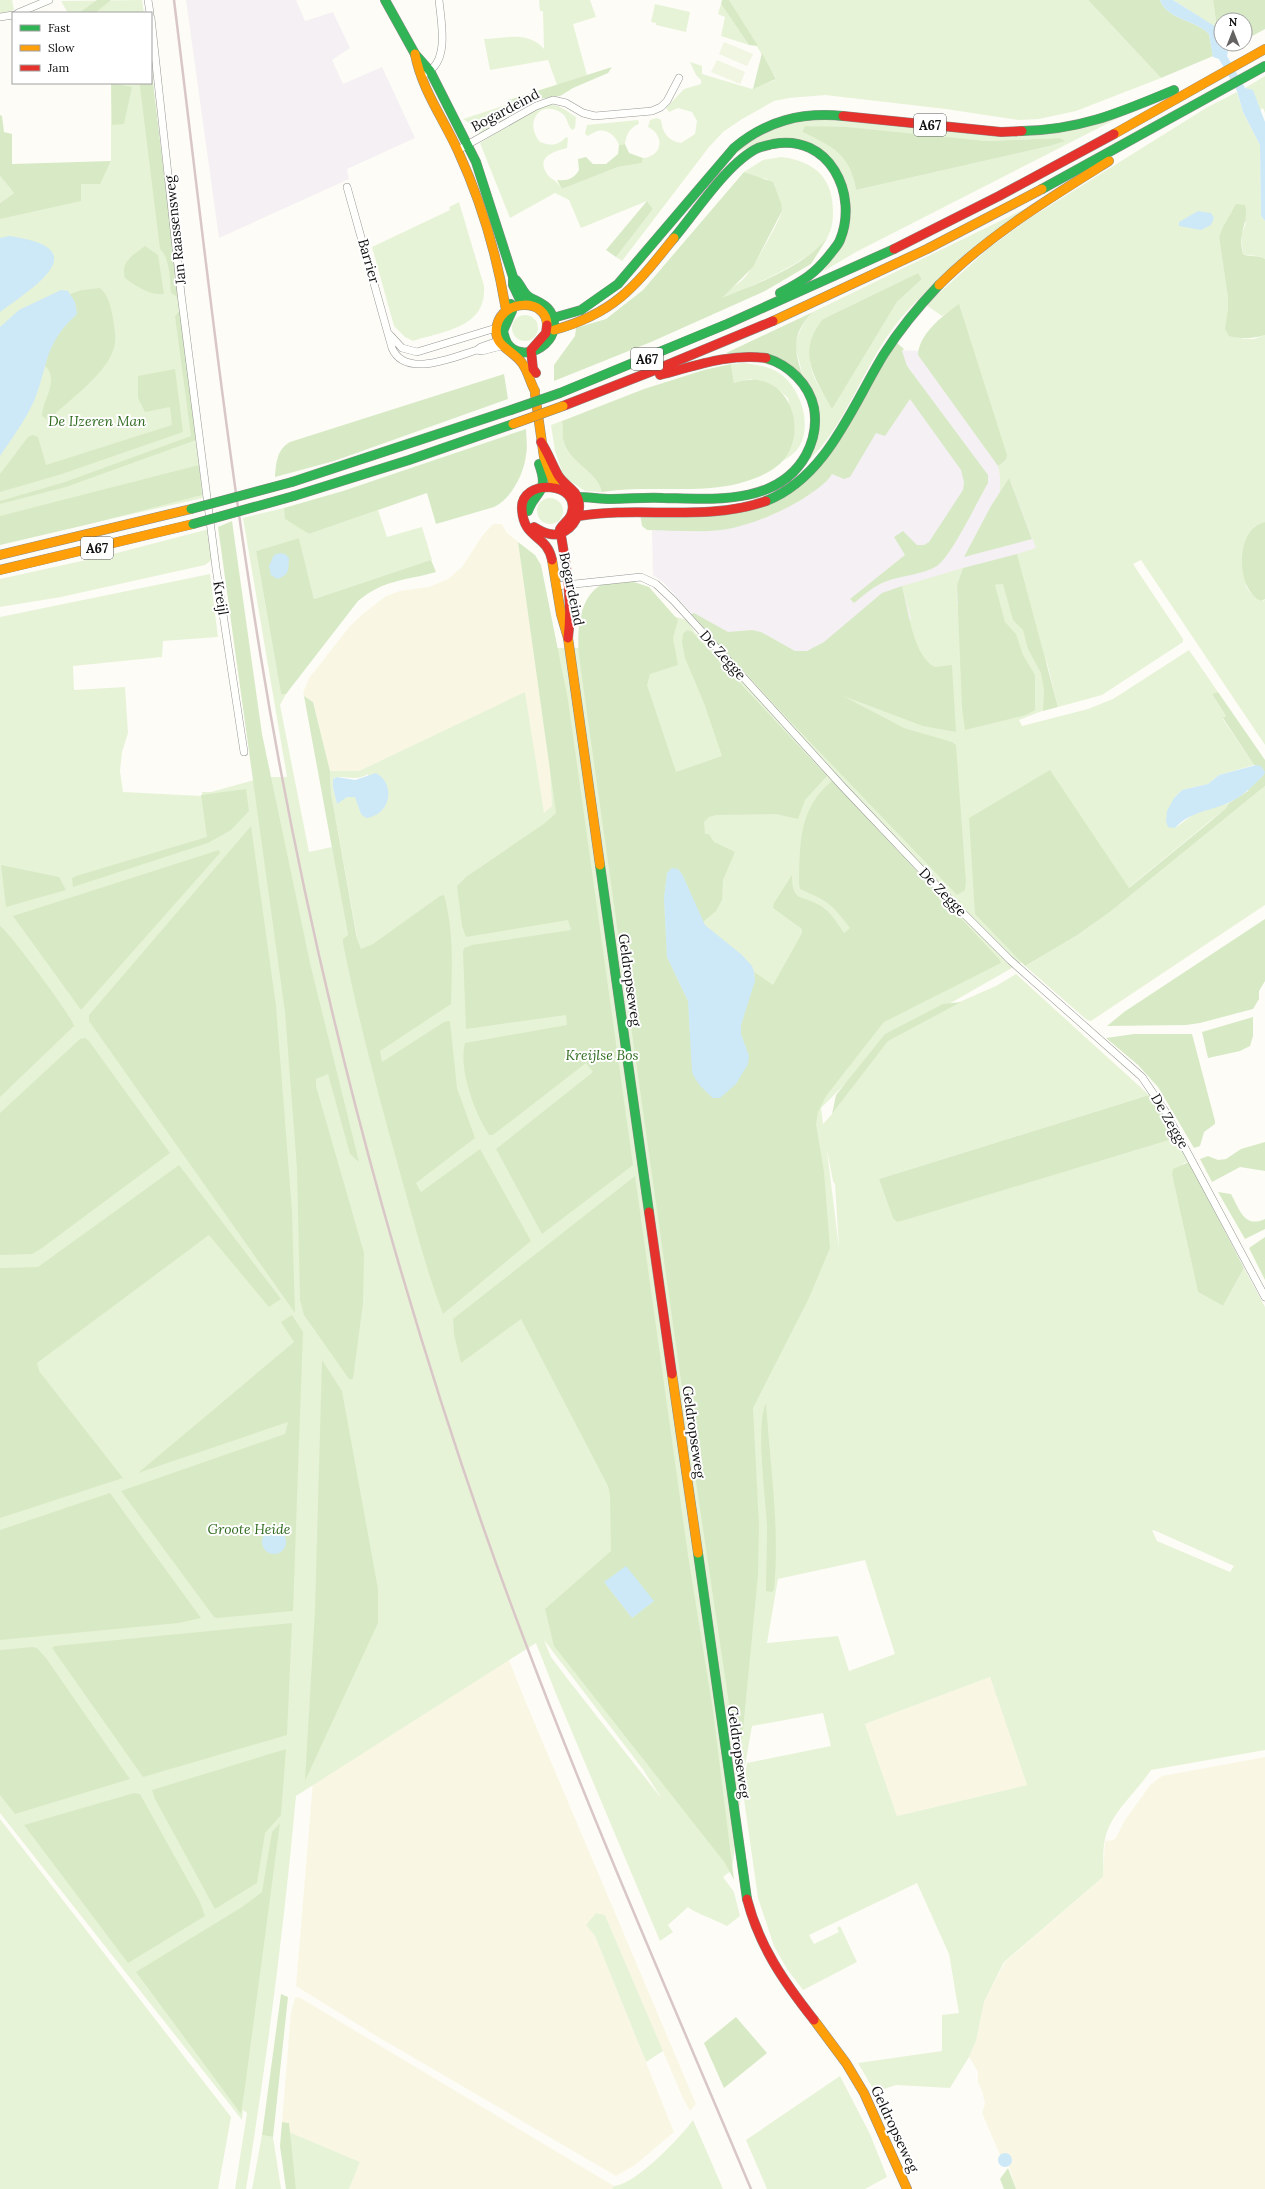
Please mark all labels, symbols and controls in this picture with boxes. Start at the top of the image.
legend [12,12,152,84]
north arrow [1213,12,1253,52]
text: N [1229,15,1238,29]
text: Fast [48,20,71,35]
text: Slow [48,40,75,55]
text: Jam [47,60,69,75]
street label: Bogardeind [468,85,542,135]
road number: A67 [914,114,946,136]
street label: Jan Raassensweg [160,174,190,286]
street label: Barrier [354,237,384,285]
road number: A67 [631,348,663,370]
park label: De IJzeren Man [48,412,146,430]
road number: A67 [81,537,113,559]
street label: Bogardeind [555,551,589,627]
street label: Kreijl [209,580,233,617]
street label: De Zegge [696,626,750,684]
street label: De Zegge [915,864,971,920]
street label: Geldropseweg [615,933,645,1028]
park label: Kreijlse Bos [566,1046,638,1064]
street label: De Zegge [1147,1090,1193,1152]
street label: Geldropseweg [679,1385,709,1480]
park label: Groote Heide [207,1520,291,1538]
street label: Geldropseweg [724,1705,754,1800]
street label: Geldropseweg [867,2083,923,2175]

